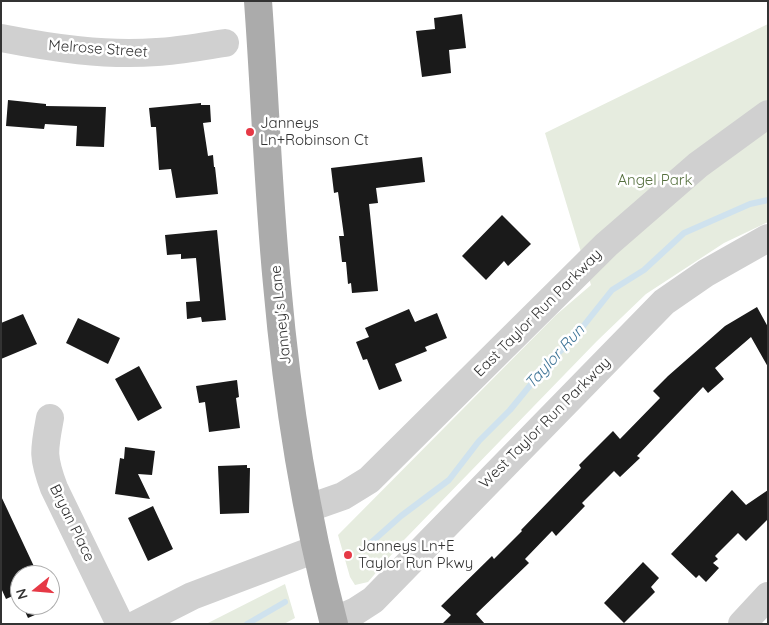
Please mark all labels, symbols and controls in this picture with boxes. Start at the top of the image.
street label: Melrose Street [48,37,148,61]
place label: Janneys Ln+Robinson Ct [260,114,369,149]
marker: Janneys Ln+Robinson Ct [244,126,256,138]
park label: Angel Park [617,171,693,189]
street label: East Taylor Run Parkway [470,245,606,381]
street label: Janney's Lane [267,264,295,366]
water label: Taylor Run [521,321,589,393]
street label: West Taylor Run Parkway [476,354,614,492]
street label: Bryan Place [46,481,98,565]
place label: Janneys Ln+E Taylor Run Pkwy [358,537,473,572]
marker: Janneys Ln+E Taylor Run Pkwy [342,549,354,561]
north arrow [10,565,60,615]
text: N [12,587,32,602]

